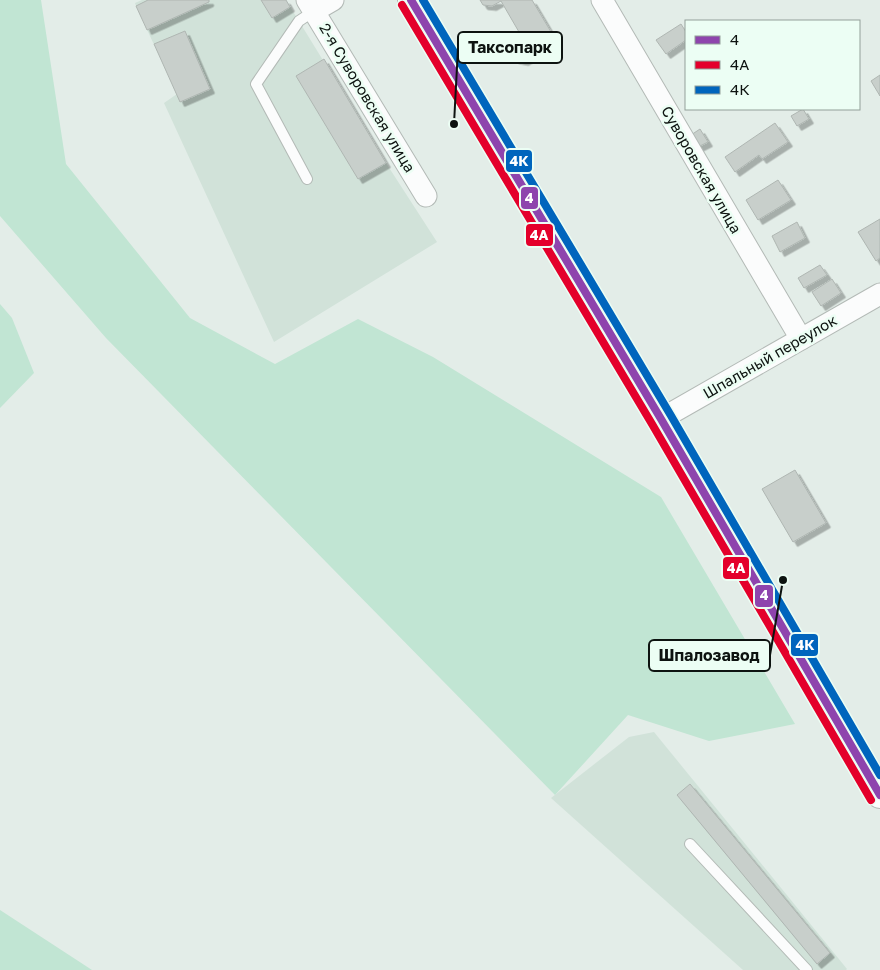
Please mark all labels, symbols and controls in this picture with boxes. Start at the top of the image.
street label: 2-я Суворовская улица [316,20,420,175]
legend [685,20,860,110]
text: 4 [730,30,739,48]
callout: Таксопарк [458,32,562,63]
text: Таксопарк [468,37,553,57]
text: 4А [730,55,749,73]
text: 4К [730,80,750,98]
street label: Суворовская улица [658,103,746,236]
line badge: 4К [505,149,533,173]
text: 4К [509,152,529,169]
line badge: 4 [520,186,539,210]
text: 4 [525,189,534,206]
line badge: 4А [525,223,554,247]
text: 4А [530,226,548,243]
street label: Шпальный переулок [699,310,840,402]
line badge: 4А [722,556,750,580]
text: 4А [727,559,745,576]
line badge: 4 [754,584,774,608]
text: 4 [760,586,769,603]
line badge: 4К [790,633,819,657]
text: 4К [795,636,815,653]
callout: Шпалозавод [649,640,770,671]
text: Шпалозавод [659,645,760,665]

